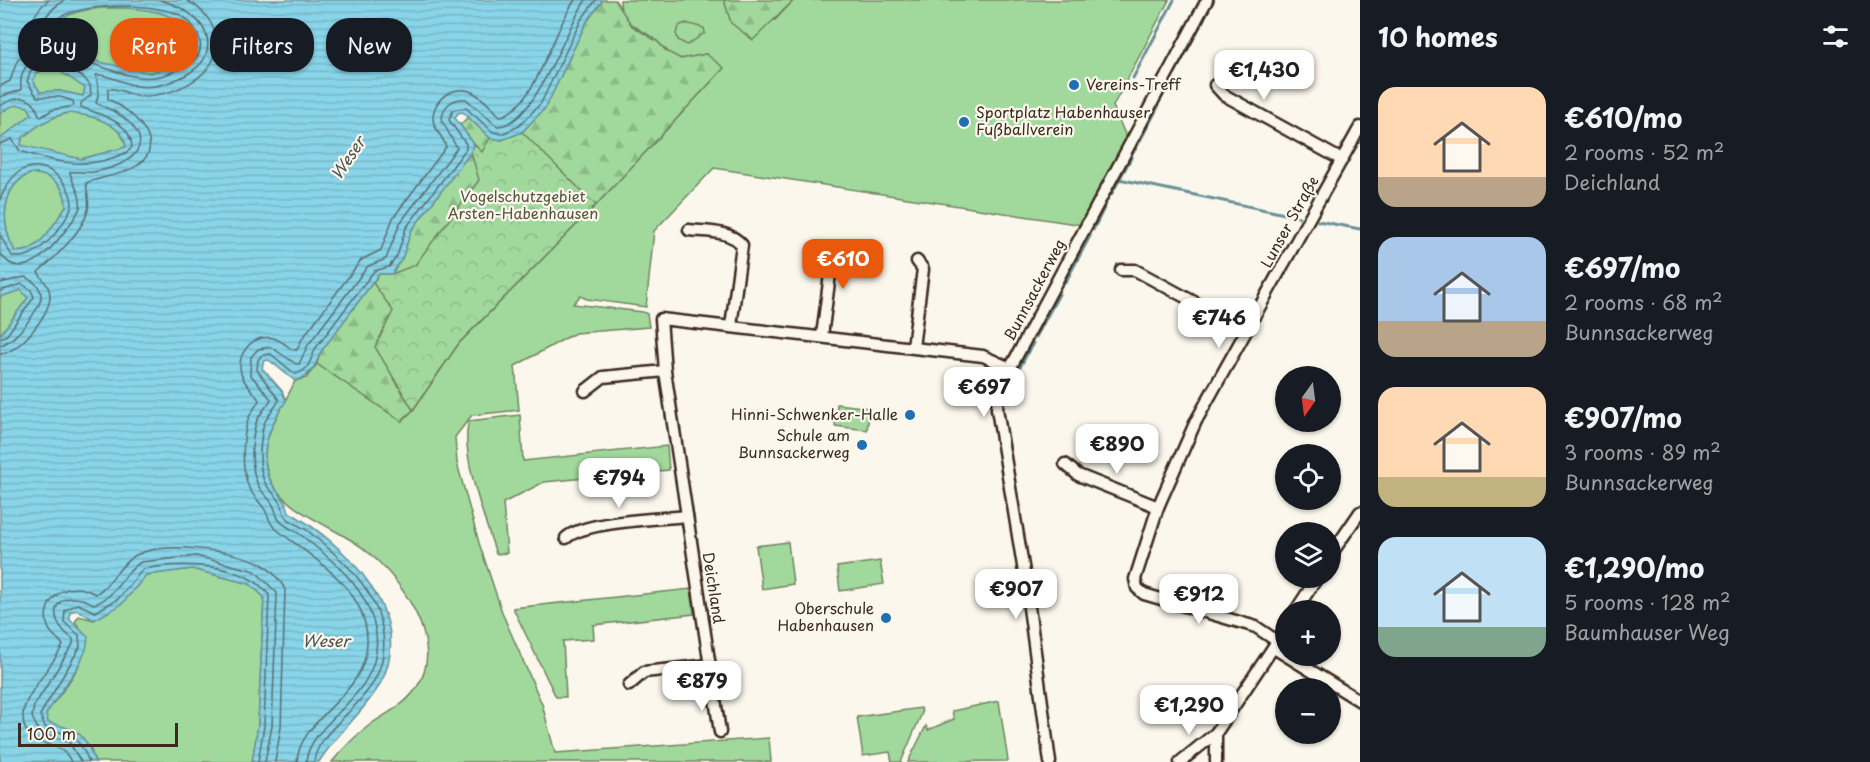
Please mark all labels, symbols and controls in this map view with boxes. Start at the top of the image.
text: 10 homes [1378,17,1498,56]
chip: Buy [18,18,98,72]
chip: Rent [110,18,198,72]
chip: Filters [210,18,314,72]
chip: New [326,18,412,72]
icon: filters [1819,20,1852,53]
pin: €1,430 [1215,50,1313,101]
text: €1,430 [1228,54,1300,84]
place label: Vereins-Treff [1086,72,1182,95]
marker: Vereins-Treff [1067,78,1081,92]
text: €610/mo [1564,98,1682,137]
place label: Sportplatz Habenhauser Fußballverein [976,100,1150,140]
icon: home [1426,111,1498,183]
marker: Sportplatz Habenhauser Fußballverein [957,115,971,129]
water label: Weser [324,129,372,184]
text: 2 rooms · 52 m² [1564,137,1724,167]
text: Deichland [1564,167,1660,197]
street label: Lunser Straße [1254,171,1323,271]
park label: Vogelschutzgebiet Arsten-Habenhausen [448,184,598,224]
street label: Bunnsackerweg [997,234,1070,344]
pin: €610 [807,239,879,290]
text: €610 [816,243,870,273]
text: €697/mo [1564,248,1680,287]
icon: home [1426,261,1498,333]
text: 2 rooms · 68 m² [1564,287,1723,317]
pin: €746 [1183,298,1255,349]
text: €746 [1192,302,1246,332]
text: Bunnsackerweg [1564,317,1714,347]
north arrow [1275,366,1341,432]
map controls [1275,366,1341,744]
pin: €697 [948,367,1020,418]
text: €697 [958,371,1010,401]
text: €907/mo [1564,398,1682,437]
place label: Hinni-Schwenker-Halle [731,402,898,425]
marker: Hinni-Schwenker-Halle [903,408,917,422]
icon: home [1426,411,1498,483]
place label: Schule am Bunnsackerweg [738,423,850,463]
pin: €890 [1081,424,1153,475]
text: €890 [1090,428,1144,458]
text: 3 rooms · 89 m² [1564,437,1721,467]
marker: Schule am Bunnsackerweg [855,438,869,452]
button: locate [1275,444,1341,510]
pin: €794 [583,458,655,509]
text: €794 [593,462,645,492]
text: Bunnsackerweg [1564,467,1714,497]
button: layers [1275,522,1341,588]
text: €1,290/mo [1564,548,1704,587]
street label: Deichland [697,550,731,625]
icon: home [1426,561,1498,633]
pin: €907 [980,569,1052,620]
text: €907 [989,573,1043,603]
pin: €912 [1163,574,1235,625]
text: €912 [1173,578,1225,608]
text: 5 rooms · 128 m² [1564,587,1730,617]
place label: Oberschule Habenhausen [778,596,874,636]
button: + [1275,600,1341,666]
marker: Oberschule Habenhausen [879,611,893,625]
text: Baumhauser Weg [1564,617,1730,647]
water label: Weser [302,628,352,652]
pin: €879 [666,661,738,712]
text: €879 [676,665,728,695]
button: − [1275,678,1341,744]
pin: €1,290 [1140,685,1238,736]
text: €1,290 [1154,689,1224,719]
scale bar [18,720,178,748]
text: 100 m [27,721,76,745]

